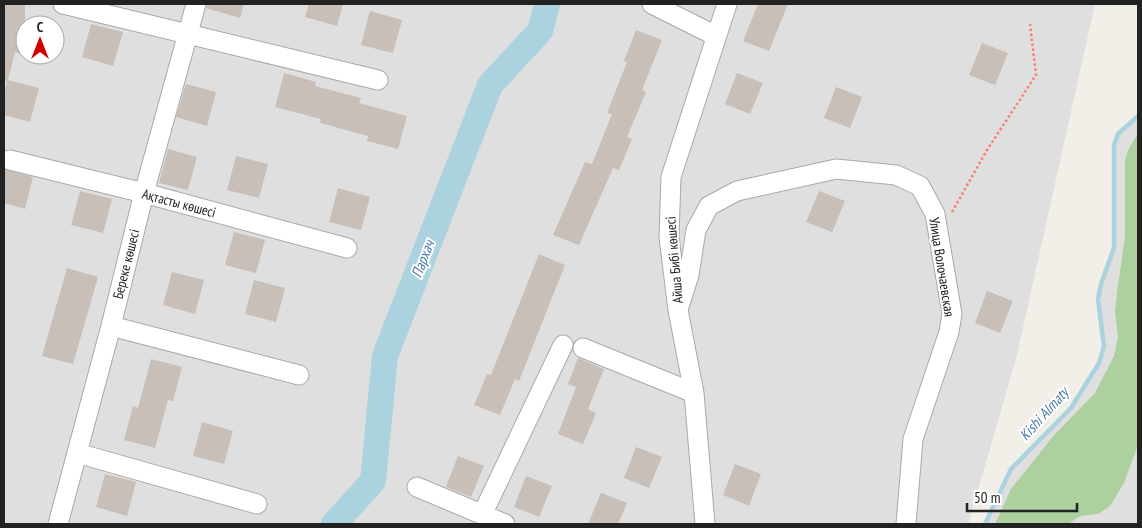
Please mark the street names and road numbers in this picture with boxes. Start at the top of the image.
street label: Ақтасты көшесі [140,185,218,221]
street label: Айша Бибі көшесі [661,216,687,304]
street label: Улица Волочаевская [925,216,959,318]
street label: Береке көшесі [109,227,143,301]

